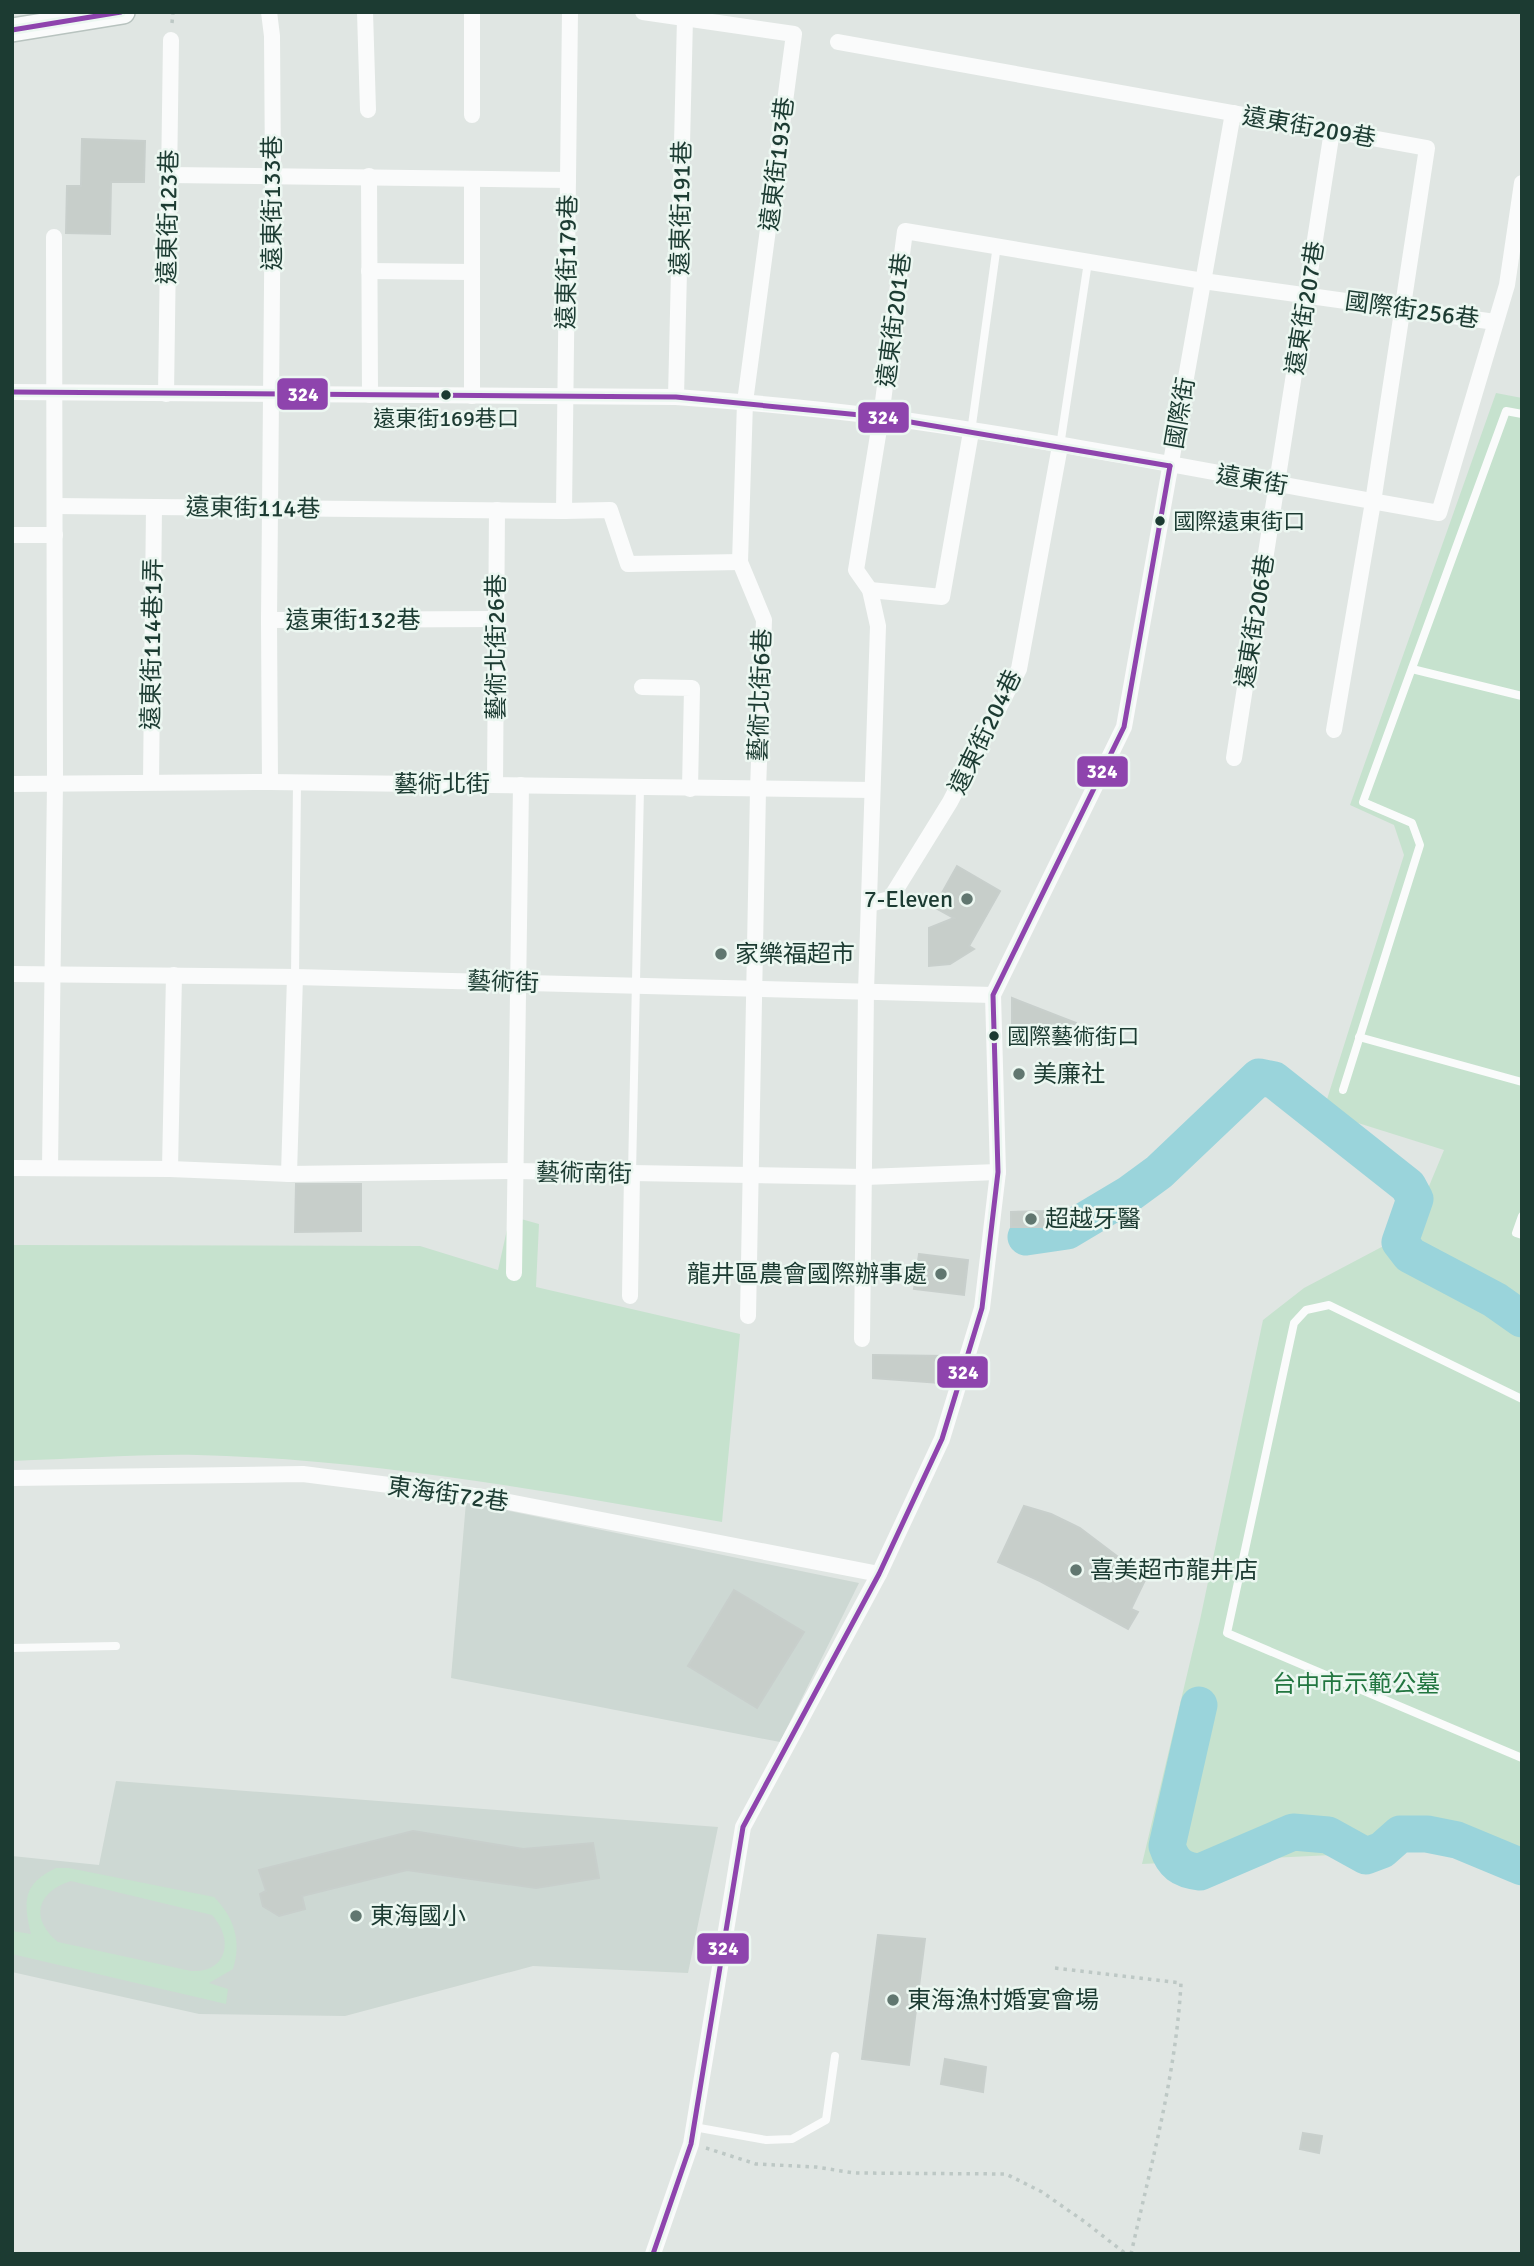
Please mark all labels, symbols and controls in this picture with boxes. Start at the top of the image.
street label: 遠東街193巷 [754,95,800,233]
street label: 遠東街209巷 [1240,101,1378,153]
street label: 遠東街133巷 [257,136,287,270]
street label: 遠東街191巷 [665,140,697,276]
street label: 遠東街123巷 [152,149,184,285]
street label: 遠東街179巷 [551,194,583,330]
street label: 遠東街207巷 [1280,239,1330,377]
street label: 遠東街201巷 [871,251,917,389]
street label: 國際街256巷 [1343,286,1481,334]
street label: 國際街 [1159,375,1201,451]
line badge: 324 [276,377,329,411]
text: 324 [288,383,318,407]
marker: 遠東街169巷口 [439,388,453,402]
line badge: 324 [857,401,910,434]
place label: 遠東街169巷口 [373,405,519,432]
text: 324 [868,406,898,430]
street label: 遠東街 [1214,459,1290,501]
street label: 遠東街114巷 [185,492,321,524]
place label: 國際遠東街口 [1173,508,1305,535]
marker: 國際遠東街口 [1153,514,1167,528]
street label: 遠東街206巷 [1230,552,1280,690]
street label: 遠東街114巷1弄 [136,558,168,730]
street label: 藝術北街26巷 [481,574,511,720]
street label: 遠東街132巷 [286,605,420,635]
street label: 藝術北街6巷 [743,628,777,762]
street label: 遠東街204巷 [942,665,1028,799]
line badge: 324 [1076,755,1129,788]
text: 324 [1087,760,1117,784]
street label: 藝術北街 [394,769,490,799]
place label: 7-Eleven [864,884,953,914]
marker: 7-Eleven [959,891,975,907]
place label: 家樂福超市 [735,939,855,969]
marker: 家樂福超市 [713,946,729,962]
street label: 藝術街 [466,966,540,998]
place label: 國際藝術街口 [1007,1023,1139,1050]
marker: 國際藝術街口 [987,1029,1001,1043]
place label: 美廉社 [1033,1059,1105,1089]
marker: 美廉社 [1011,1066,1027,1082]
street label: 藝術南街 [536,1157,632,1189]
place label: 超越牙醫 [1045,1204,1141,1234]
marker: 超越牙醫 [1023,1211,1039,1227]
place label: 龍井區農會國際辦事處 [687,1259,927,1289]
marker: 龍井區農會國際辦事處 [933,1266,949,1282]
line badge: 324 [936,1355,989,1389]
text: 324 [948,1361,978,1385]
street label: 東海街72巷 [386,1471,510,1517]
place label: 喜美超市龍井店 [1090,1555,1258,1585]
marker: 喜美超市龍井店 [1068,1562,1084,1578]
park label: 台中市示範公墓 [1272,1669,1440,1699]
place label: 東海國小 [370,1901,466,1931]
marker: 東海國小 [348,1908,364,1924]
line badge: 324 [696,1932,750,1965]
text: 324 [708,1937,738,1961]
place label: 東海漁村婚宴會場 [907,1985,1099,2015]
marker: 東海漁村婚宴會場 [885,1992,901,2008]

